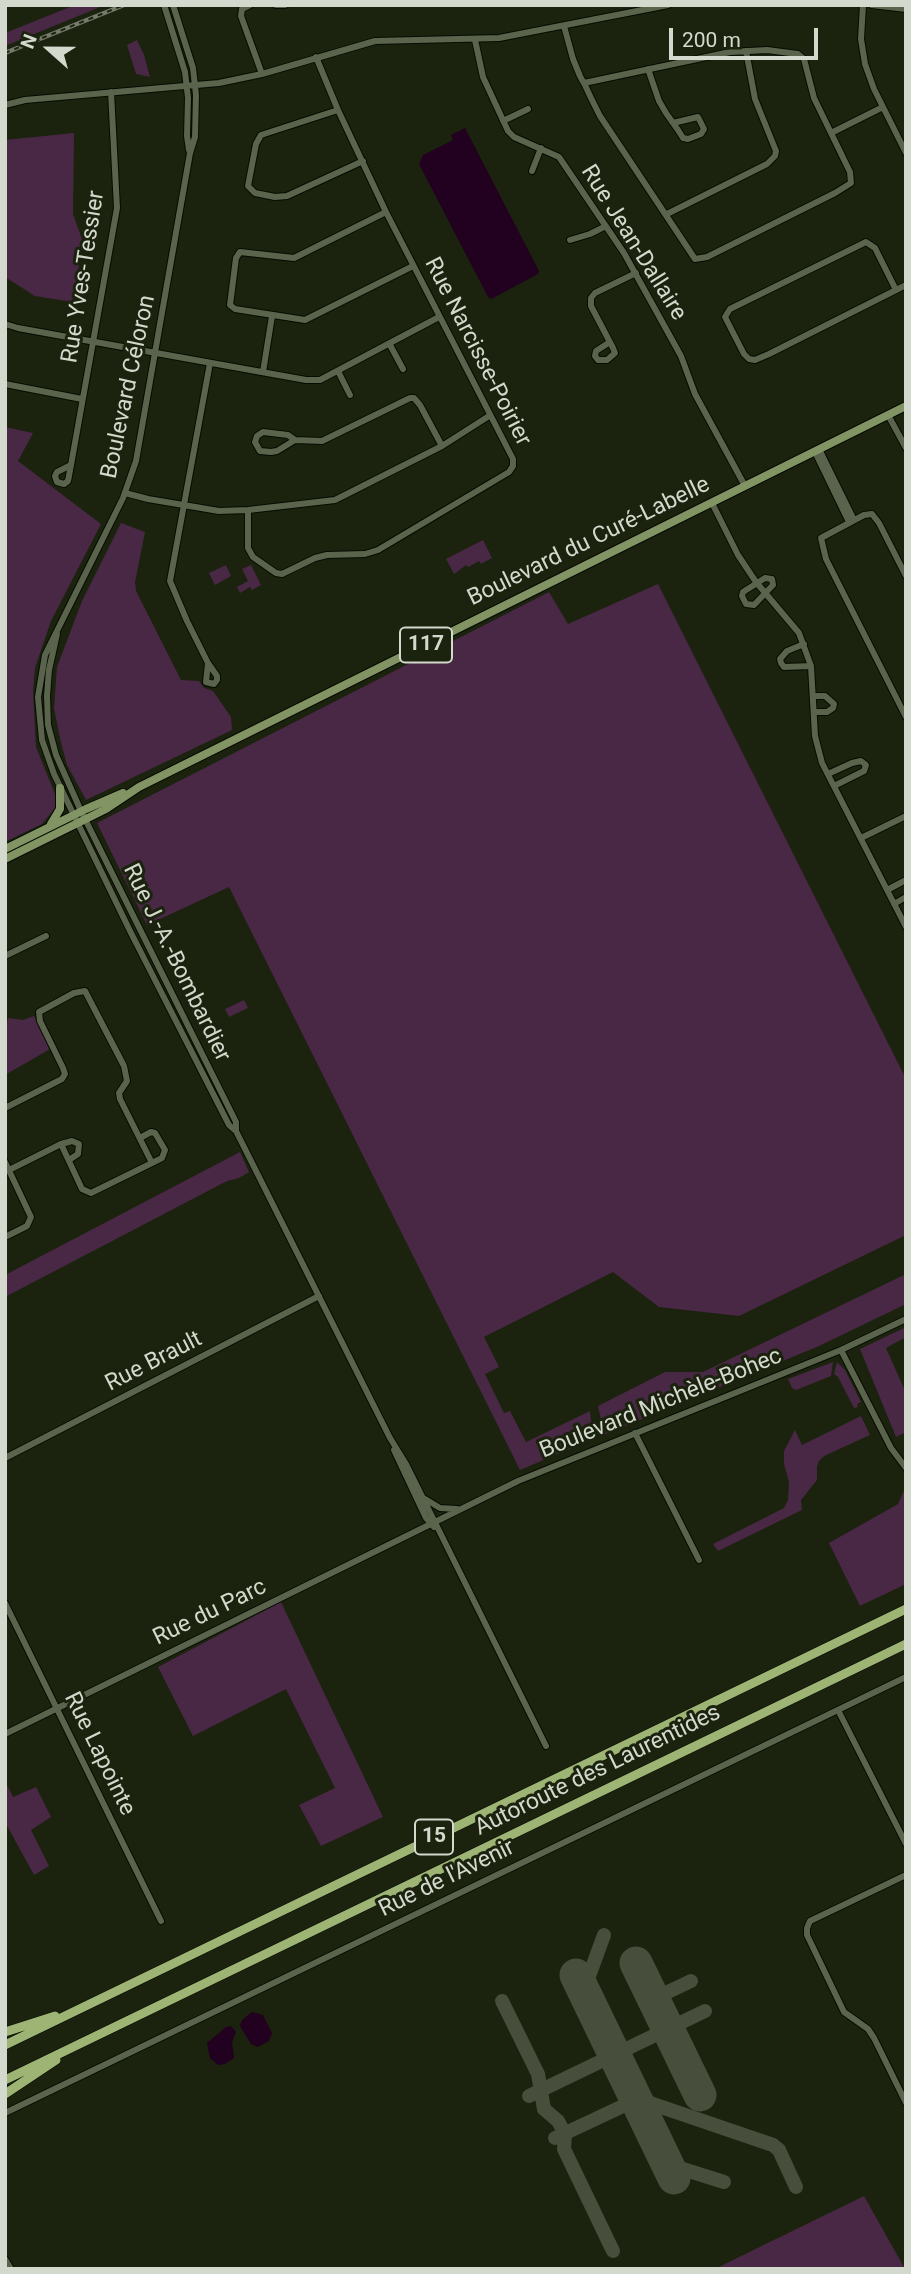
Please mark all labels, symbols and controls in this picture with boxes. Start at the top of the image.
north arrow [14,14,84,84]
scale bar [673,14,822,58]
text: 200 m [682,28,741,52]
text: N [16,31,42,52]
street label: Rue Jean-Dallaire [574,160,692,326]
street label: Rue Yves-Tessier [57,189,111,365]
street label: Rue Narcisse-Poirier [418,253,536,451]
street label: Boulevard Céloron [96,293,162,481]
street label: Boulevard du Curé-Labelle [463,471,715,613]
road number: 117 [400,628,452,662]
street label: Rue J.-A.-Bombardier [116,860,236,1066]
street label: Rue Brault [101,1326,207,1398]
street label: Boulevard Michèle-Bohec [536,1343,786,1465]
street label: Rue du Parc [149,1574,271,1652]
street label: Rue Lapointe [57,1688,141,1820]
street label: Autoroute des Laurentides [471,1699,725,1843]
road number: 15 [415,1820,453,1854]
street label: Rue de l'Avenir [375,1834,519,1924]

